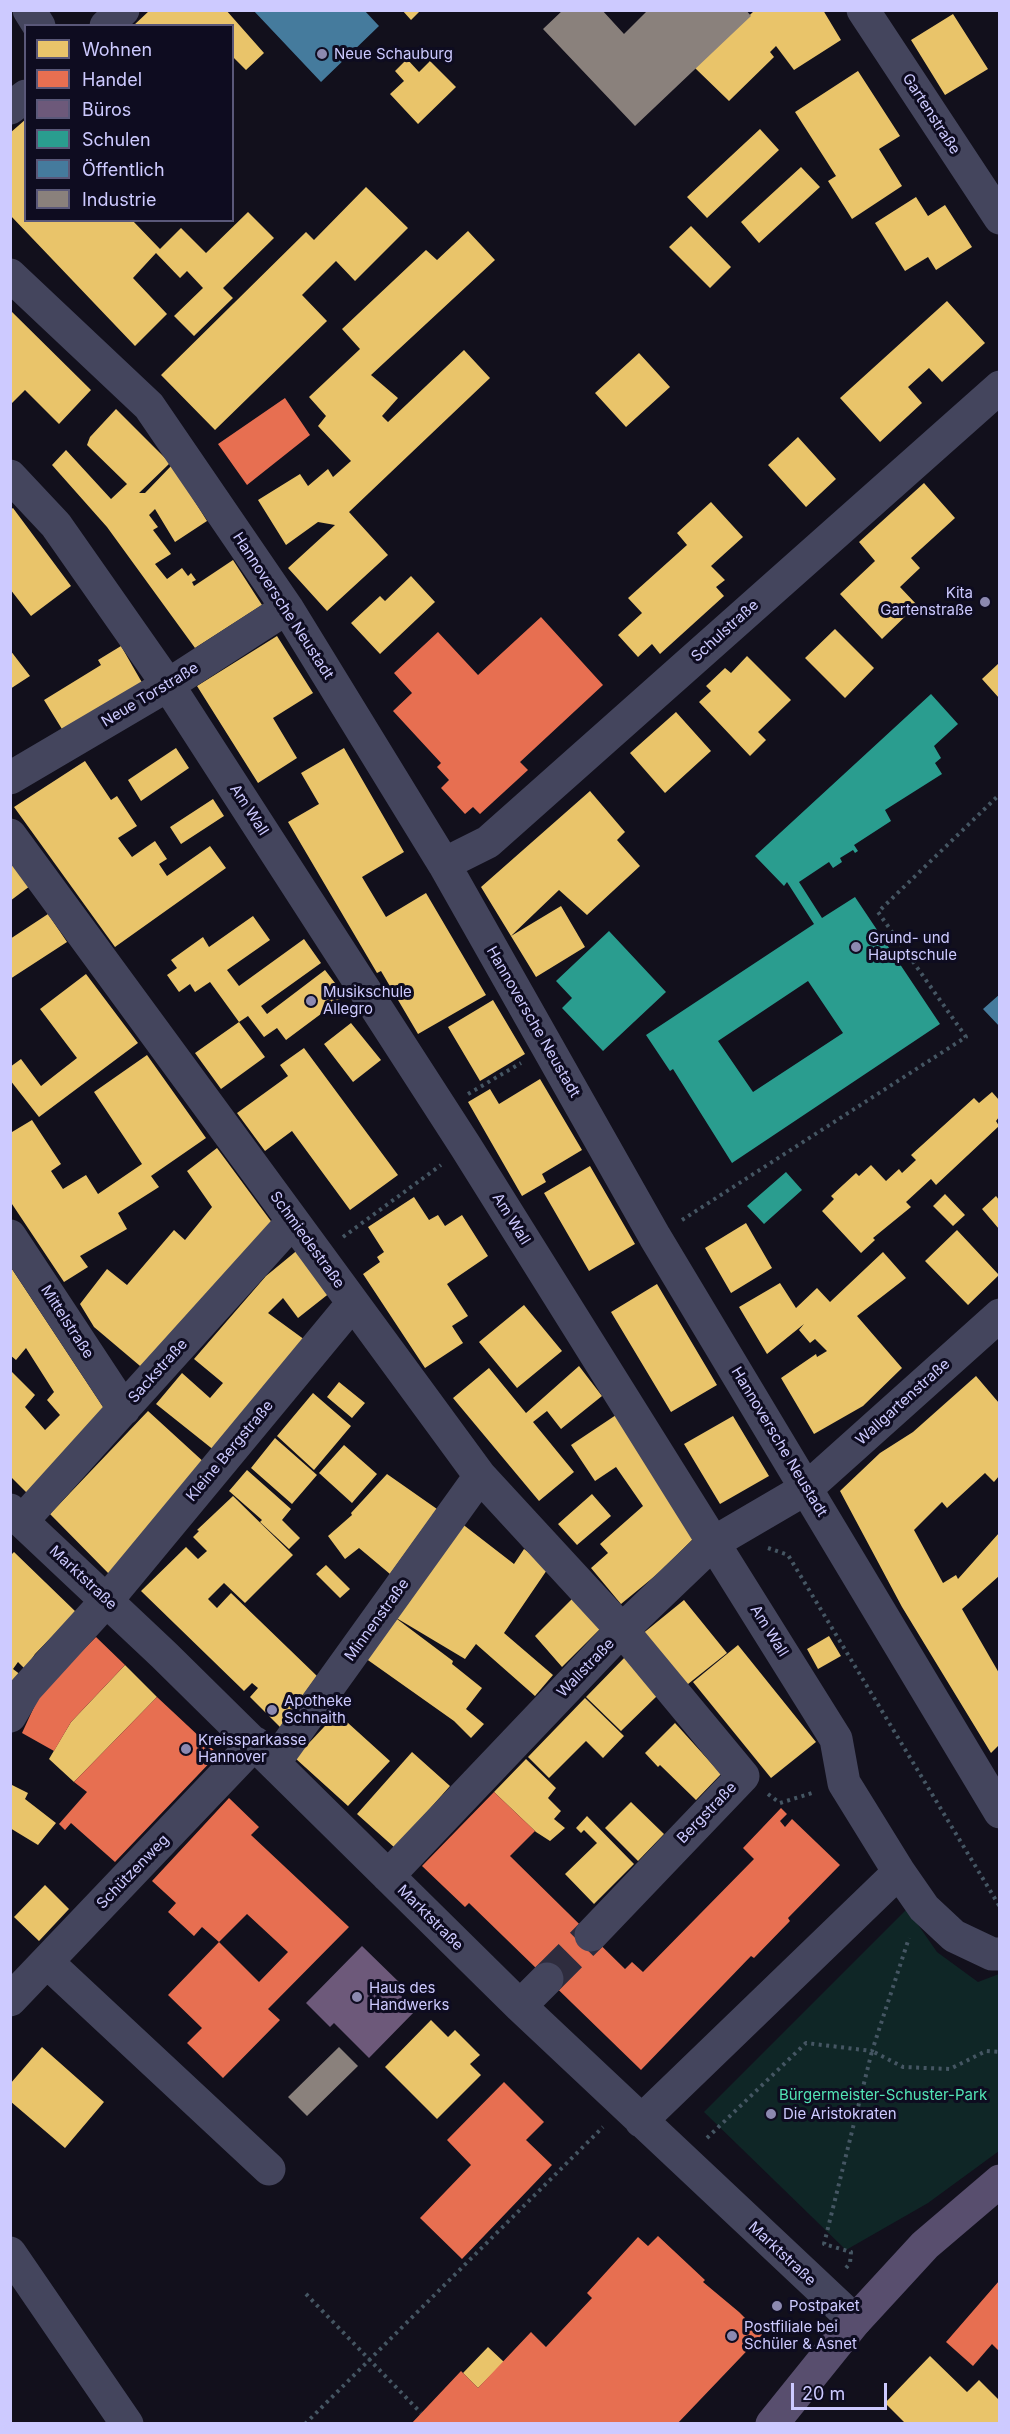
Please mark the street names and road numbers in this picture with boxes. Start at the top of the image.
street label: Gartenstraße [898,70,964,158]
street label: Hannoversche Neustadt [229,529,337,683]
street label: Schulstraße [688,596,762,666]
street label: Neue Torstraße [98,659,202,731]
street label: Am Wall [226,781,272,839]
street label: Hannoversche Neustadt [482,943,584,1101]
street label: Schmiedestraße [266,1188,348,1292]
street label: Am Wall [488,1190,534,1248]
street label: Mittelstraße [37,1282,97,1362]
street label: Sackstraße [125,1335,191,1407]
street label: Wallgartenstraße [852,1355,954,1449]
street label: Hannoversche Neustadt [727,1364,831,1520]
street label: Kleine Bergstraße [183,1397,277,1505]
street label: Marktstraße [46,1542,120,1614]
street label: Minnenstraße [341,1575,413,1665]
street label: Am Wall [746,1602,792,1660]
street label: Wallstraße [554,1635,618,1701]
street label: Bergstraße [673,1779,741,1847]
street label: Schützenweg [93,1831,173,1913]
street label: Marktstraße [393,1881,467,1955]
street label: Marktstraße [745,2218,819,2290]

